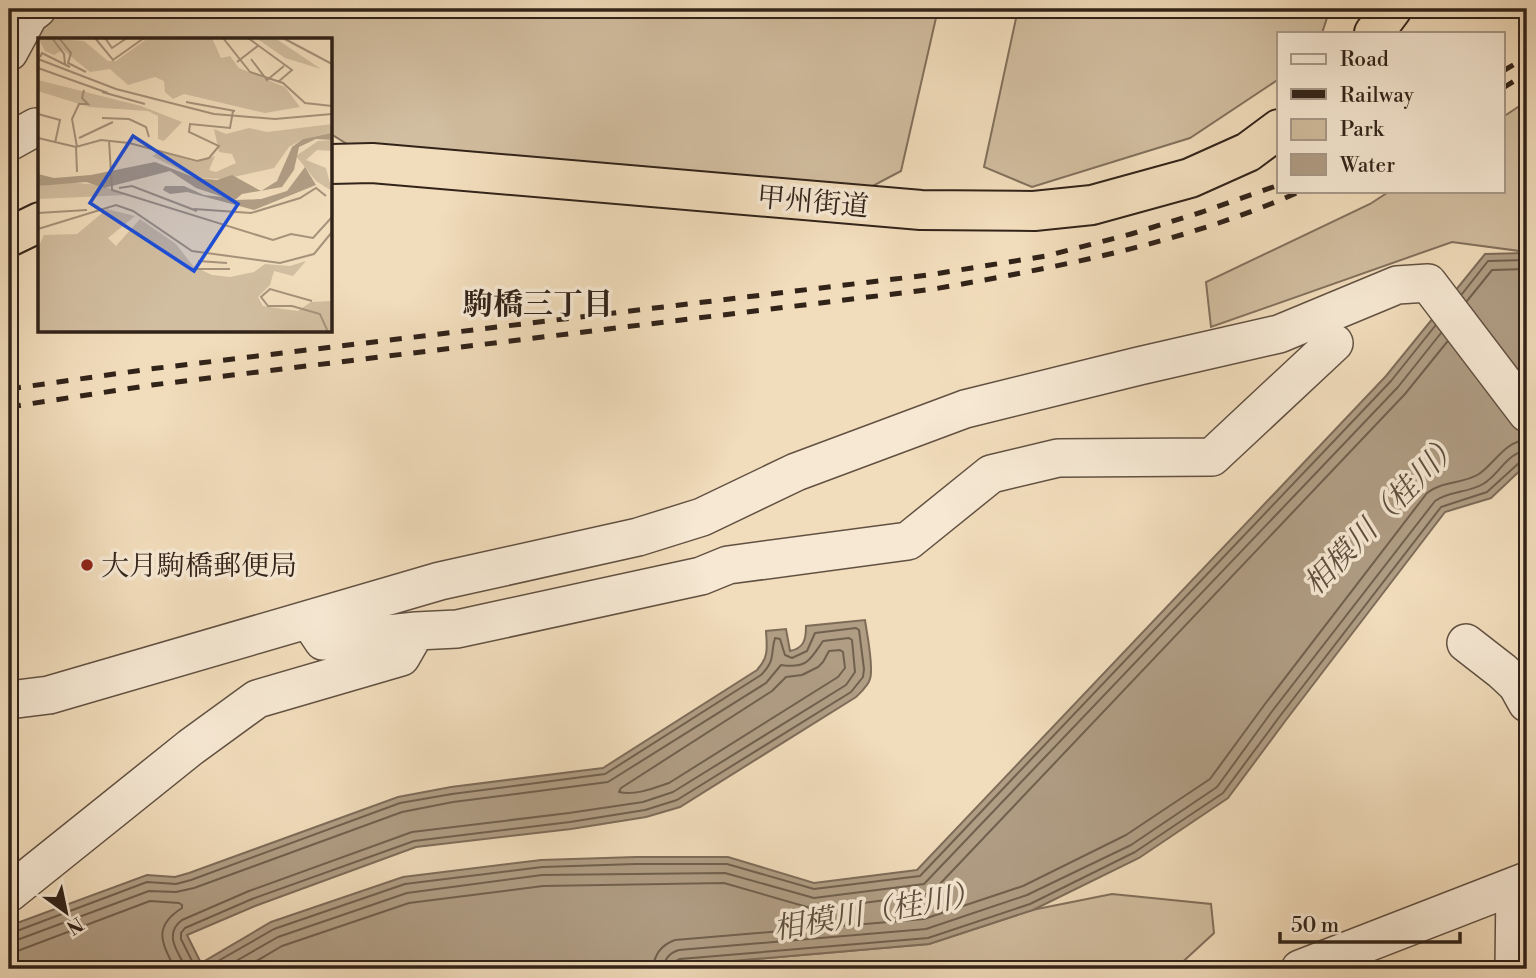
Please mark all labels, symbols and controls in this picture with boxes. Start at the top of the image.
legend [1277,32,1504,192]
inset map [38,38,332,332]
text: Road [1340,47,1389,73]
text: Railway [1340,83,1415,109]
text: Park [1340,117,1385,143]
text: Water [1339,153,1395,179]
street label: 甲州街道 [756,180,870,225]
district label: 駒橋三丁目 [463,286,613,324]
water label: 相模川（桂川） [1296,426,1469,603]
place label: 大月駒橋郵便局 [101,549,297,584]
marker: 大月駒橋郵便局 [79,557,95,573]
water label: 相模川（桂川） [770,875,984,949]
north arrow [32,876,102,946]
scale bar [1280,901,1461,945]
text: N [62,911,88,940]
text: 50 m [1291,913,1339,939]

